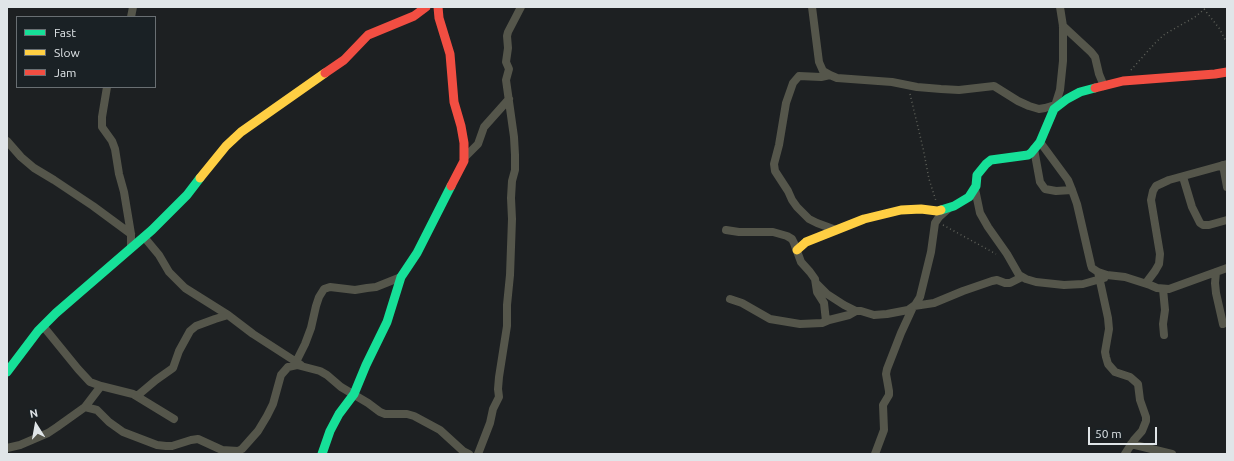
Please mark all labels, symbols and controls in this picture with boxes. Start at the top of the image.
legend [16,16,156,88]
text: Fast [54,26,76,39]
text: Slow [54,46,80,59]
text: Jam [54,66,76,79]
north arrow [16,405,56,445]
text: N [29,407,39,420]
scale bar [1090,419,1159,445]
text: 50 m [1095,427,1122,440]

